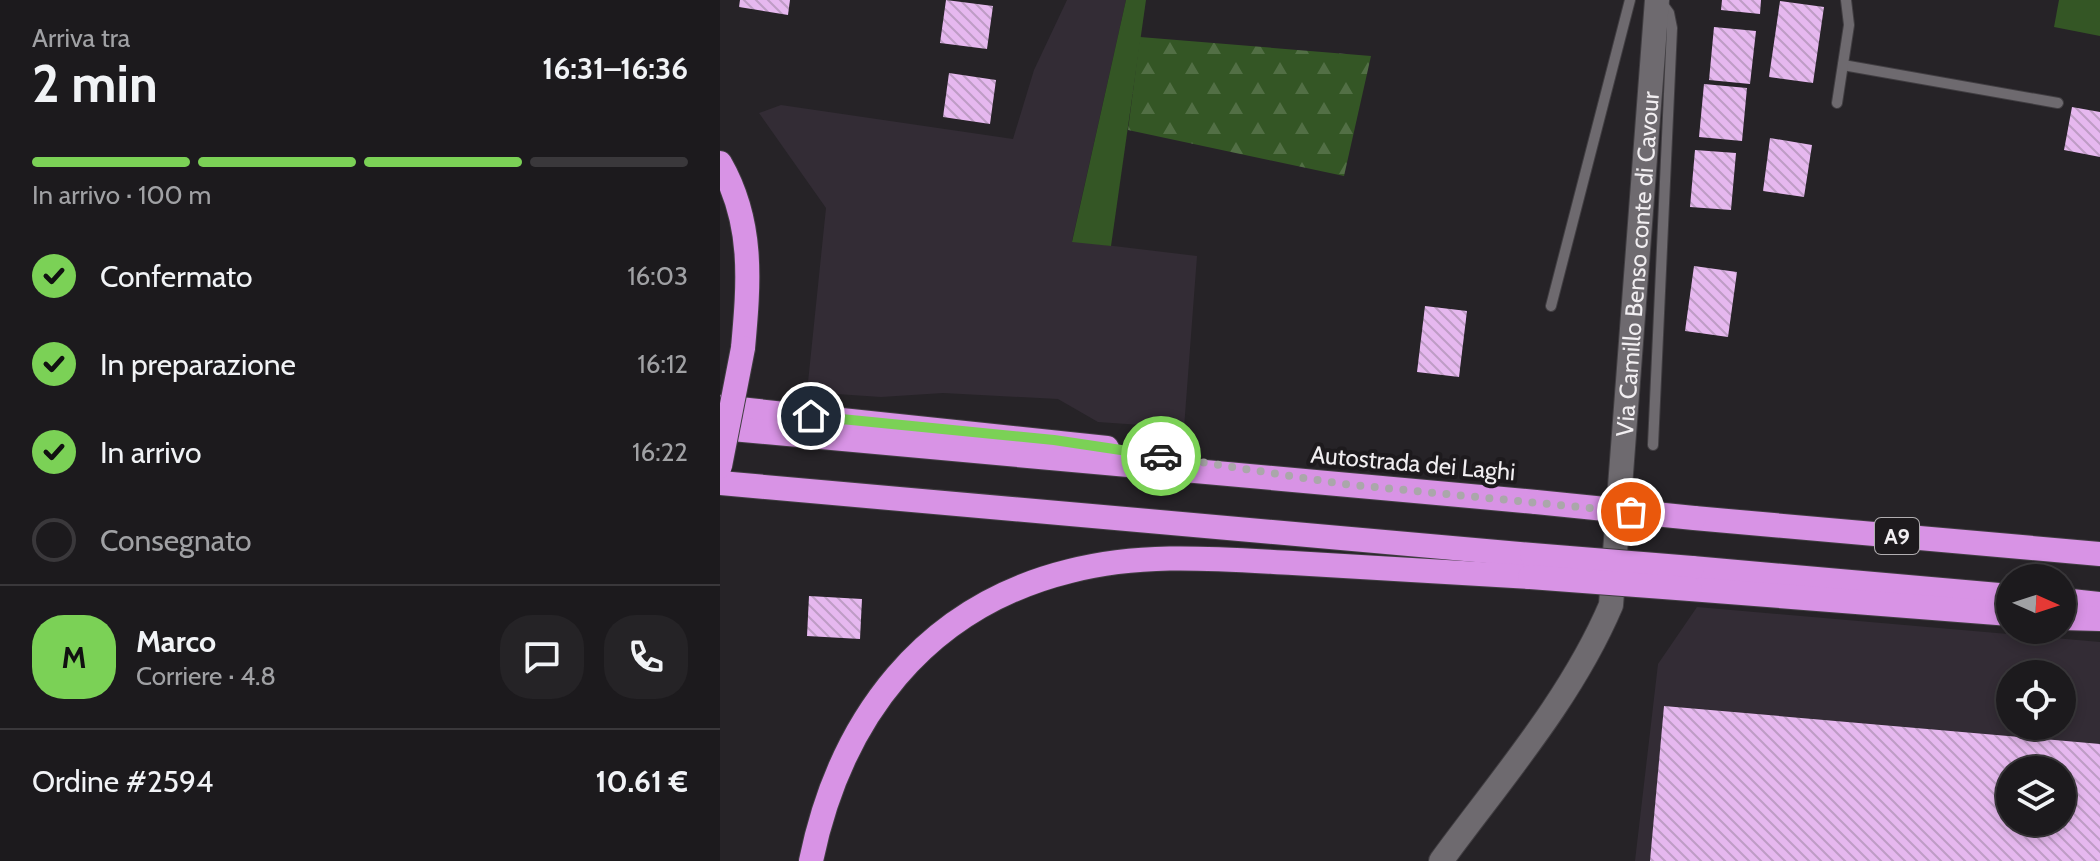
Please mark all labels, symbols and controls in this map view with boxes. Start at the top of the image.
text: Arriva tra [32,22,130,54]
text: 16:31–16:36 [542,50,688,87]
text: 2 min [32,52,158,115]
street label: Via Camillo Benso conte di Cavour [1609,90,1665,438]
text: In arrivo · 100 m [32,179,211,211]
icon: check [32,254,76,298]
text: Confermato [100,258,253,295]
text: 16:03 [627,260,688,292]
icon: check [32,342,76,386]
text: In preparazione [100,346,296,383]
text: 16:12 [637,348,688,380]
pin [777,382,845,450]
icon: home [789,394,833,438]
courier [1121,416,1201,496]
icon: check [32,430,76,474]
text: In arrivo [100,434,202,471]
icon: car [1139,434,1183,478]
text: 16:22 [632,436,688,468]
street label: Autostrada dei Laghi [1310,440,1516,486]
pin [1597,478,1665,546]
icon: bag [1609,490,1653,534]
road number: A9 [1875,518,1919,554]
text: Consegnato [100,522,251,559]
north arrow [1996,564,2076,644]
map controls [1996,564,2076,836]
button: chat [500,615,584,699]
button: phone [604,615,688,699]
text: Marco [136,623,216,660]
text: M [62,639,87,676]
text: Corriere · 4.8 [136,660,276,692]
button: locate [1996,660,2076,740]
button: layers [1996,756,2076,836]
text: Ordine #2594 [32,763,213,800]
text: 10.61 € [596,763,688,800]

